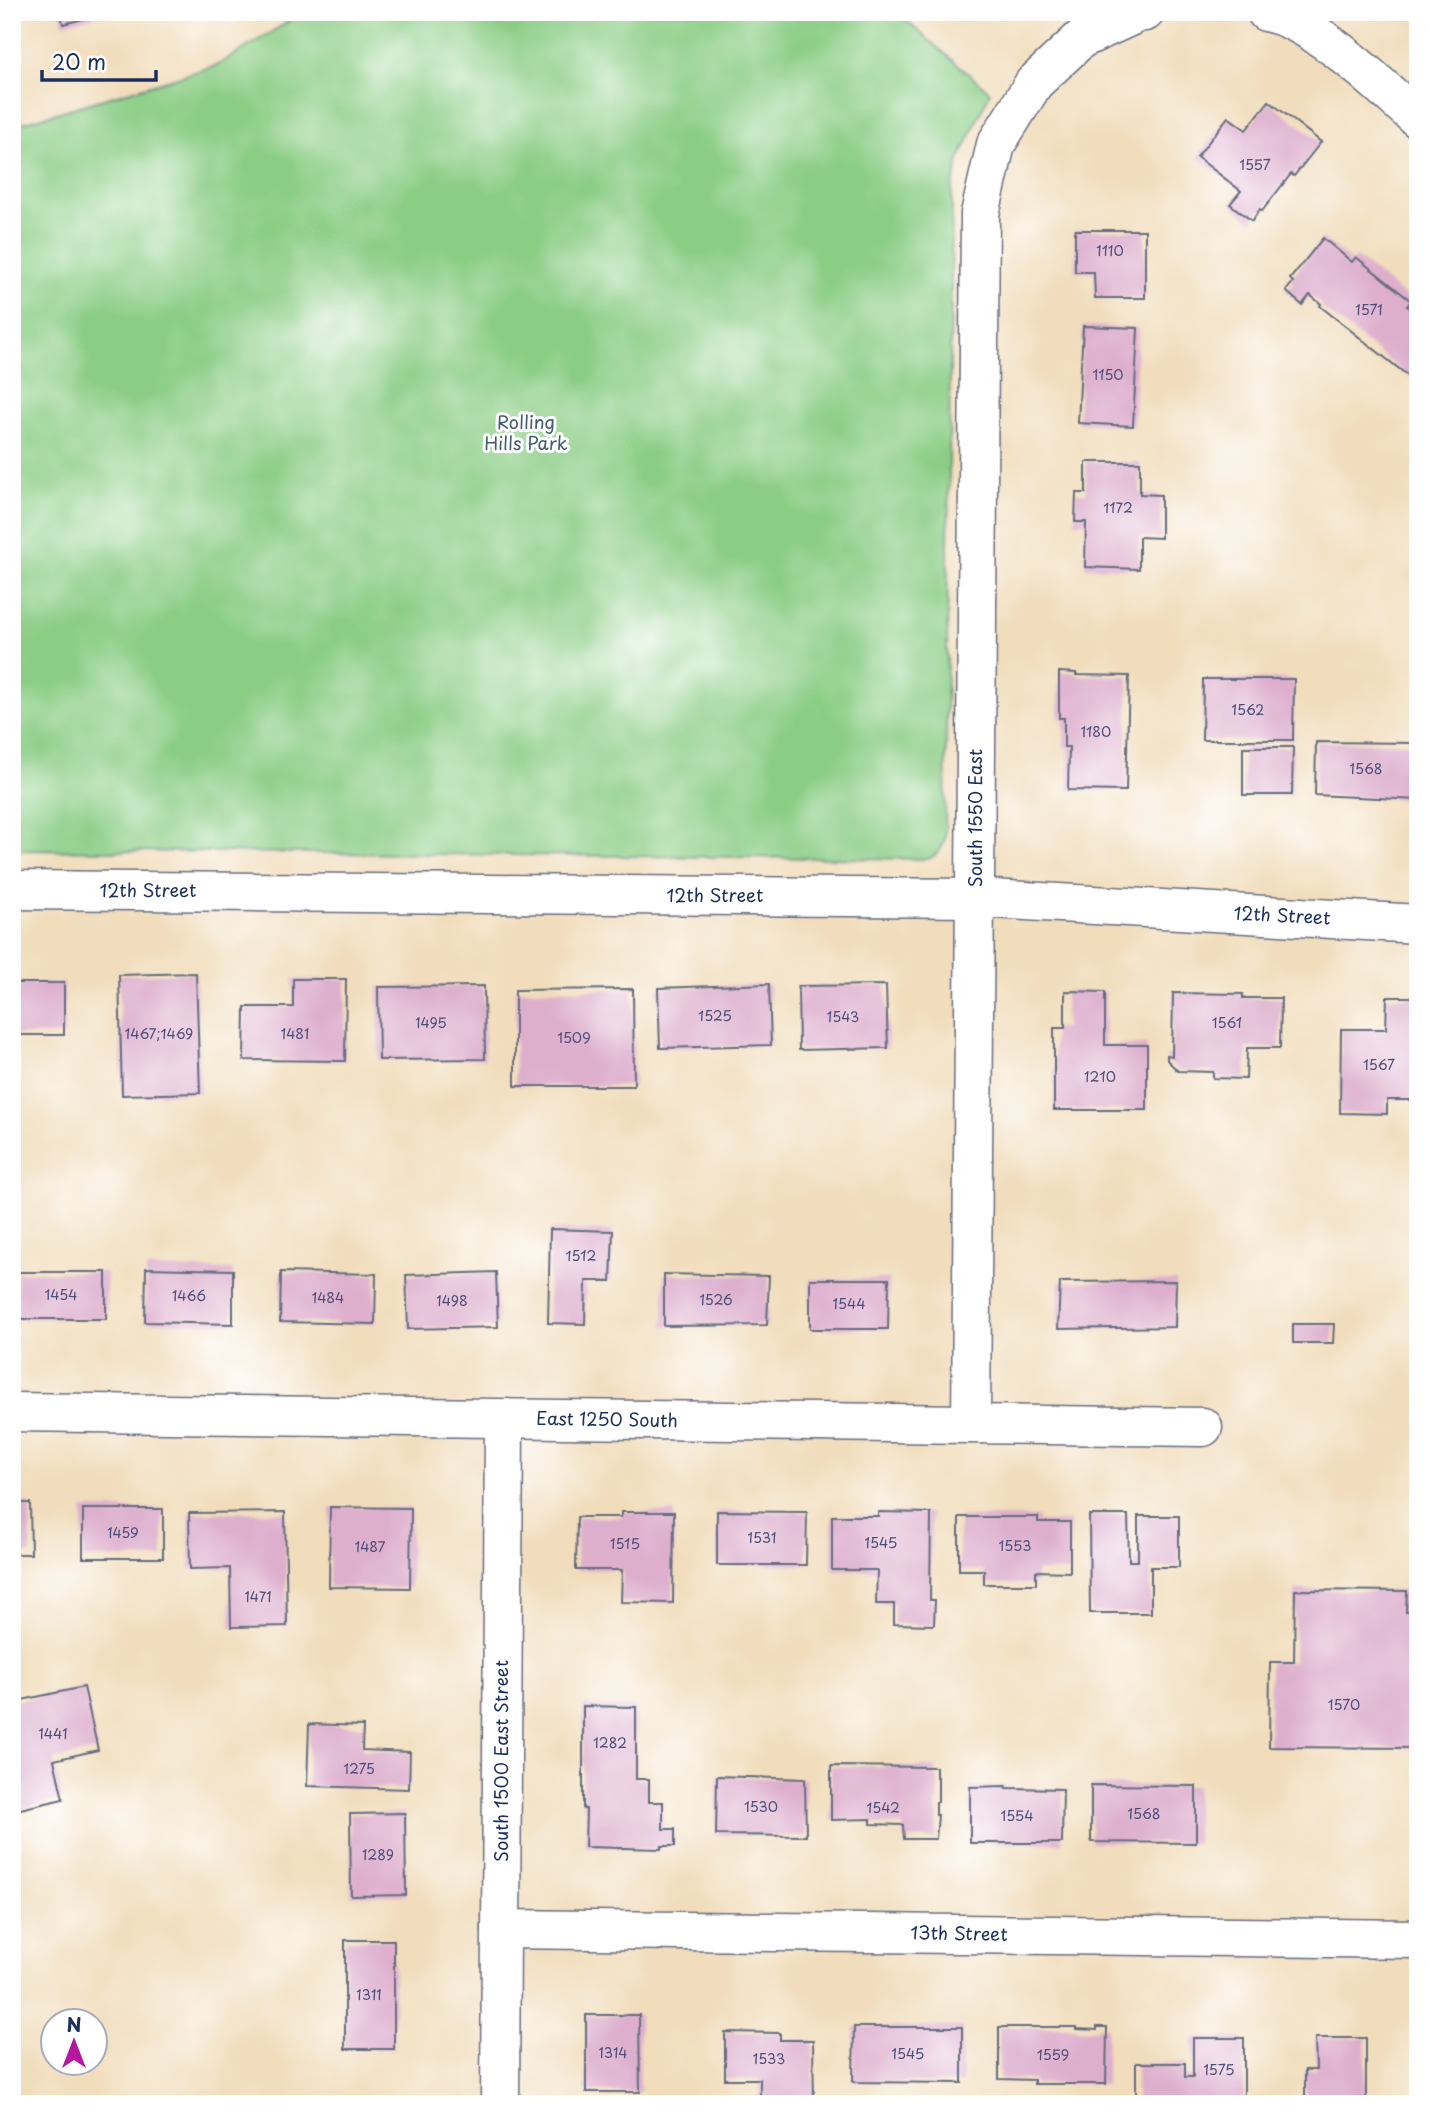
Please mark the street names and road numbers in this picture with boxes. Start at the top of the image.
street label: South 1550 East [961,749,988,887]
street label: 12th Street [100,876,196,903]
street label: 12th Street [667,881,763,908]
street label: 12th Street [1233,898,1331,931]
street label: East 1250 South [536,1404,678,1433]
street label: South 1500 East Street [487,1660,514,1862]
street label: 13th Street [910,1918,1008,1947]

